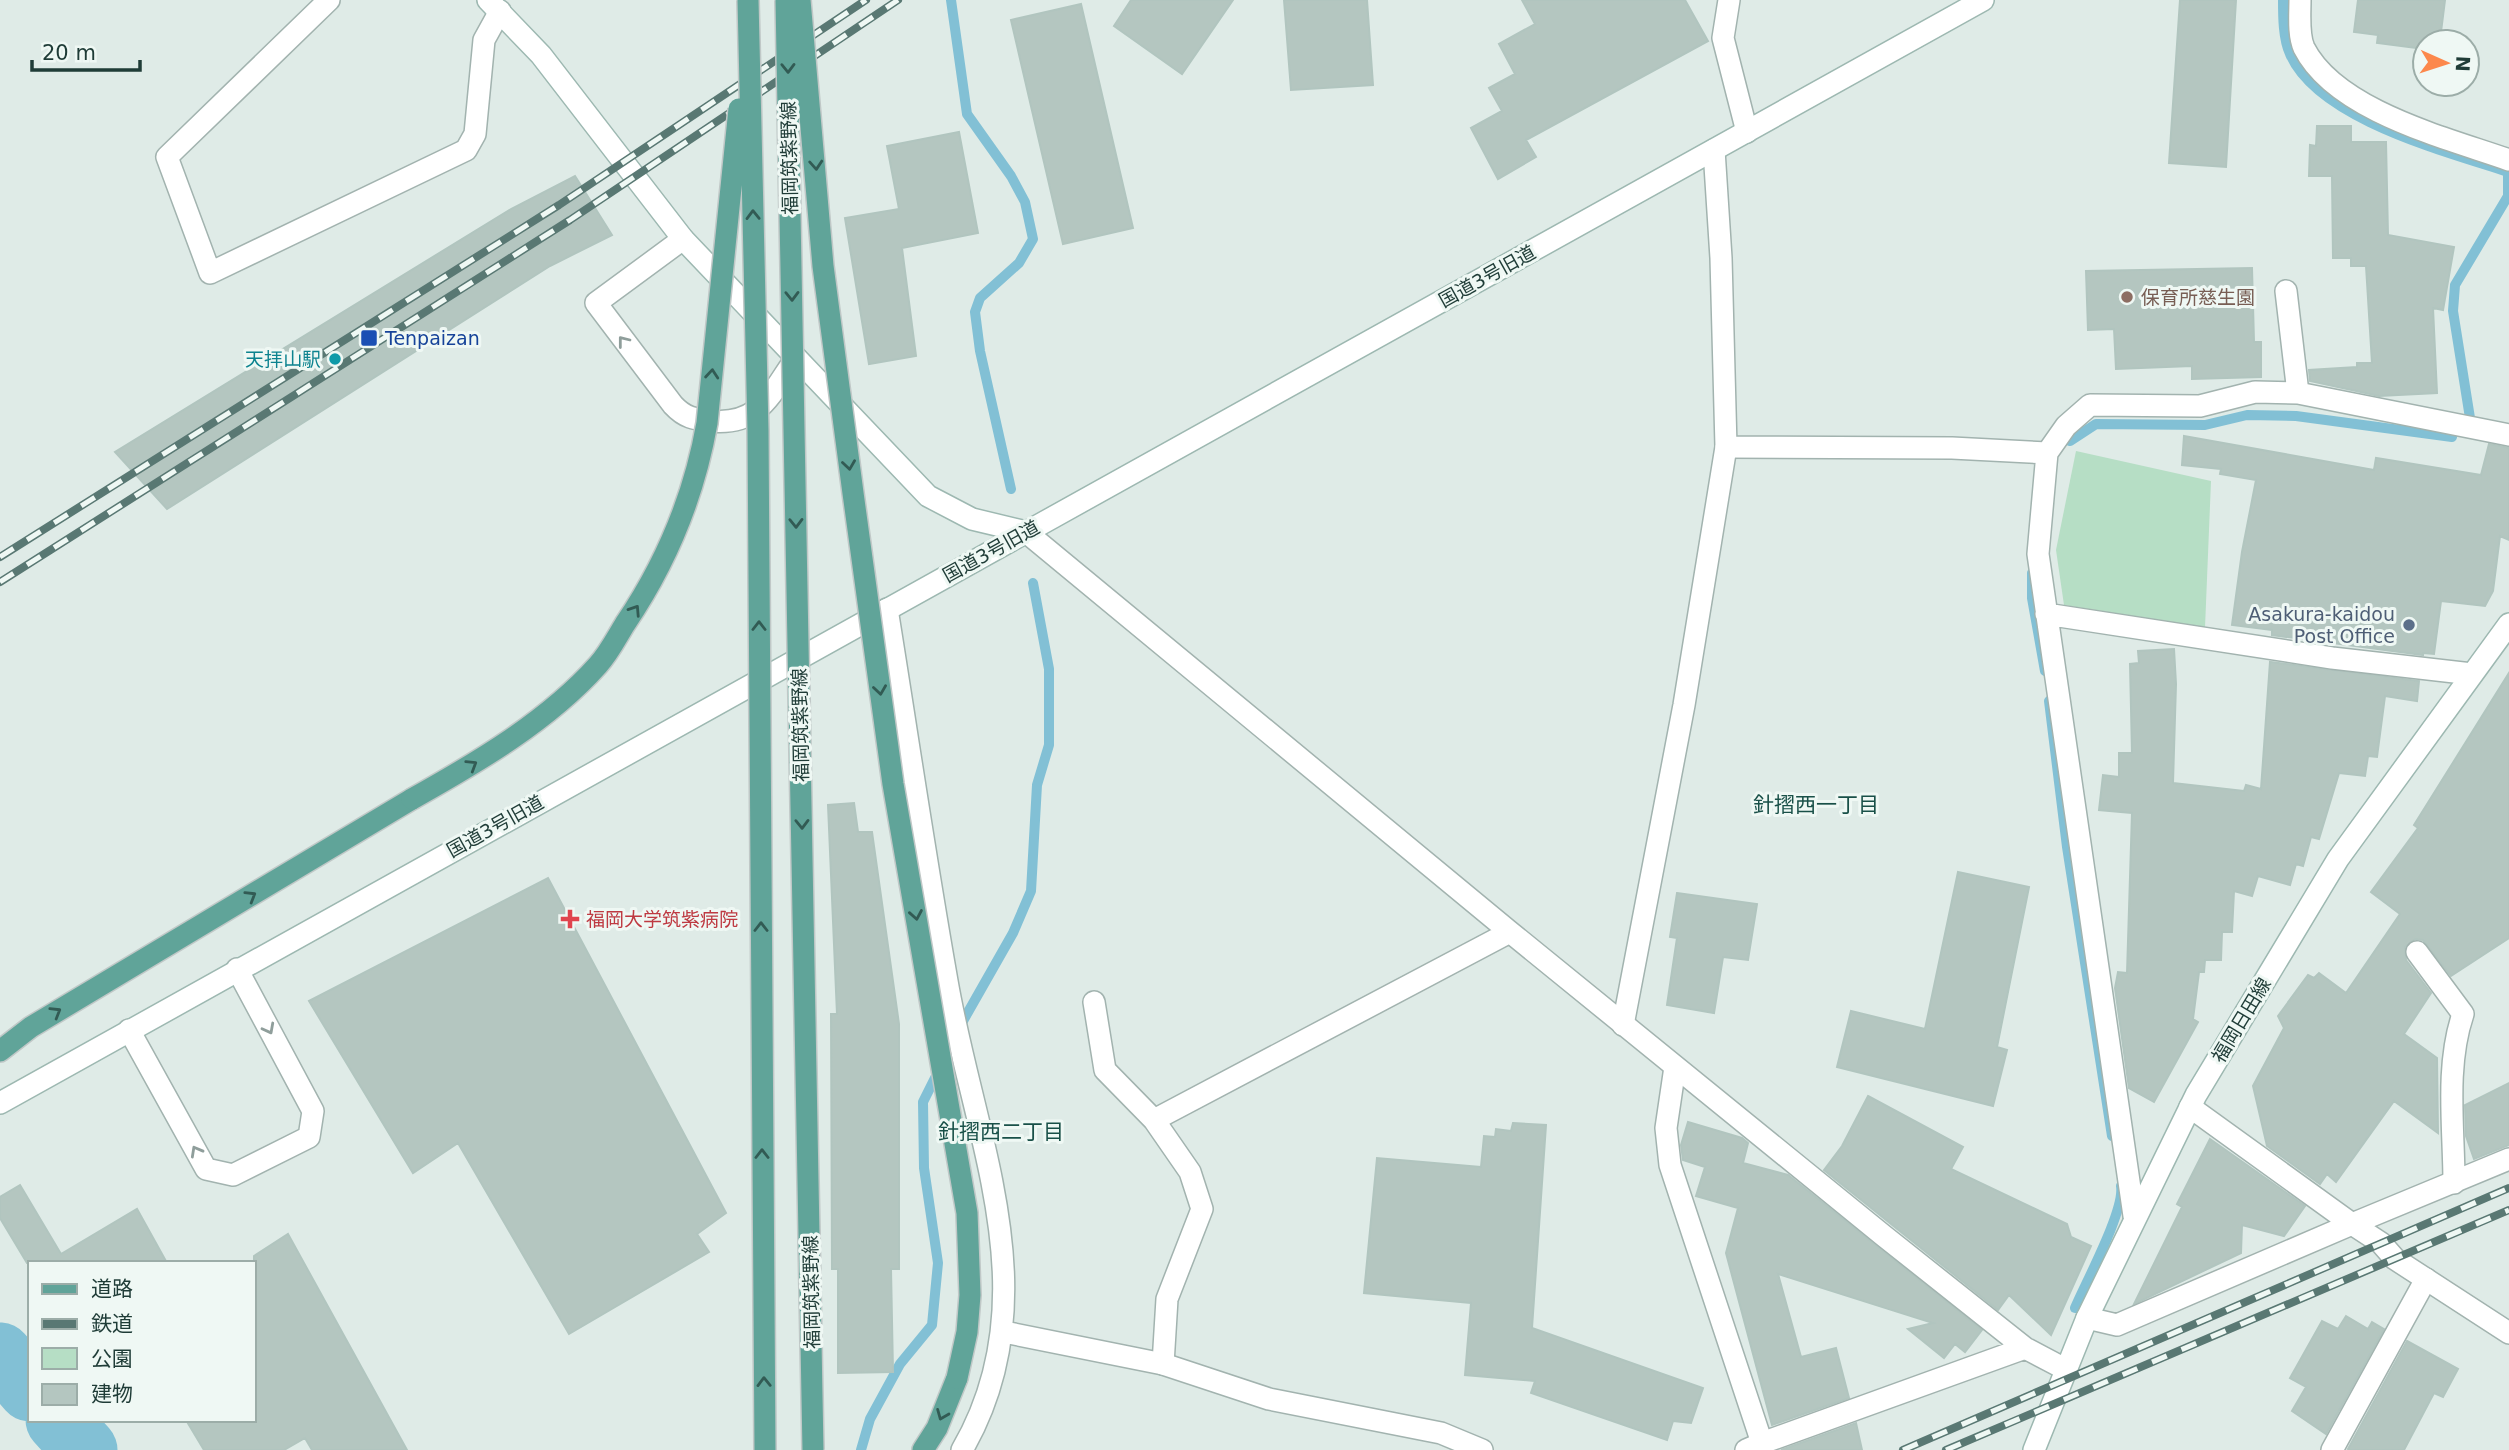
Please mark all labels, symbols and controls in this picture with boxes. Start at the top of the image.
scale bar [32,28,140,72]
north arrow [2411,28,2481,98]
text: 20 m [42,41,96,65]
text: N [2452,55,2474,72]
one-way arrow [780,63,795,74]
street label: 福岡筑紫野線 [777,101,801,215]
one-way arrow [808,160,823,171]
one-way arrow [745,210,760,221]
street label: 国道3号旧道 [1435,240,1539,312]
place label: 保育所慈生園 [2141,286,2255,308]
marker: 保育所慈生園 [2119,289,2135,305]
one-way arrow [784,291,800,301]
place label: Tenpaizan [384,327,480,349]
marker: Tenpaizan [359,328,379,348]
one-way arrow [618,337,631,349]
place label: 天拝山駅 [245,348,321,370]
marker: 天拝山駅 [327,351,343,367]
one-way arrow [704,368,719,379]
one-way arrow [841,459,856,470]
street label: 国道3号旧道 [939,515,1043,587]
one-way arrow [789,518,804,529]
place label: Asakura-kaidou Post Office [2248,603,2395,647]
one-way arrow [626,605,639,618]
marker: Asakura-kaidou Post Office [2401,617,2417,633]
one-way arrow [751,620,767,631]
street label: 福岡筑紫野線 [788,668,812,782]
one-way arrow [872,684,887,696]
one-way arrow [464,760,477,773]
street label: 国道3号旧道 [443,790,547,862]
district label: 針摺西一丁目 [1753,793,1879,817]
one-way arrow [794,819,810,830]
one-way arrow [244,891,257,904]
place label: 福岡大学筑紫病院 [586,908,738,930]
one-way arrow [907,908,922,920]
marker: 福岡大学筑紫病院 [560,909,580,929]
one-way arrow [753,921,768,932]
street label: 福岡日田線 [2207,974,2275,1066]
one-way arrow [49,1008,62,1021]
one-way arrow [261,1022,275,1034]
district label: 針摺西二丁目 [938,1120,1064,1144]
one-way arrow [191,1146,204,1159]
one-way arrow [754,1149,770,1159]
street label: 福岡筑紫野線 [799,1235,823,1349]
legend [28,1261,256,1422]
text: 道路 [91,1277,133,1301]
text: 鉄道 [91,1312,133,1336]
text: 公園 [91,1347,133,1371]
one-way arrow [756,1376,771,1387]
text: 建物 [91,1382,133,1406]
one-way arrow [936,1408,950,1420]

